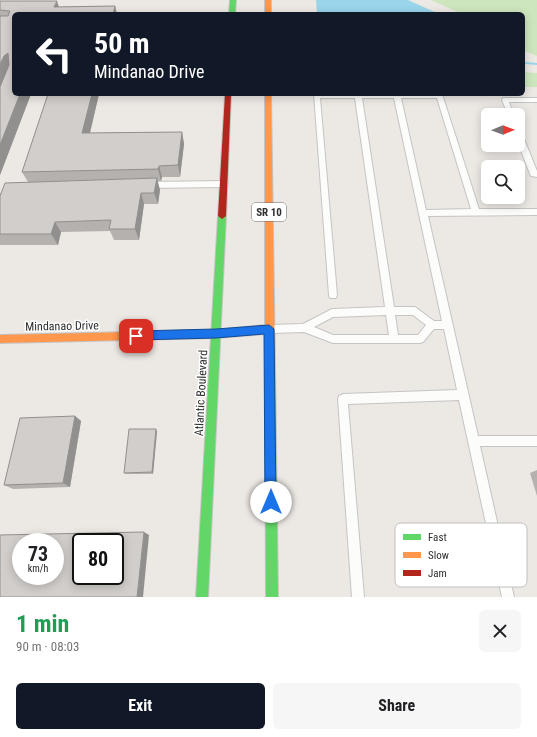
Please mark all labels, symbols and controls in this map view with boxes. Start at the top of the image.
text: 50 m [94,27,150,60]
icon: left [28,28,80,80]
text: Mindanao Drive [94,61,204,82]
north arrow [481,108,525,152]
map controls [481,108,525,204]
button: search [481,160,525,204]
road number: SR 10 [252,203,286,221]
street label: Mindanao Drive [25,318,99,334]
pin [119,319,153,353]
icon: arrive [125,325,147,347]
street label: Atlantic Boulevard [192,350,210,436]
position arrow [250,481,292,523]
legend [395,523,527,587]
text: Fast [428,531,447,544]
speed limit sign: 80 [72,533,124,585]
text: 73 [28,542,48,566]
text: Slow [428,549,449,562]
text: km/h [28,563,48,574]
text: Jam [428,567,447,580]
text: 1 min [16,610,69,638]
button: close [479,610,521,652]
text: 90 m · 08:03 [16,639,79,654]
button: Exit [16,683,265,729]
button: Share [273,683,521,729]

